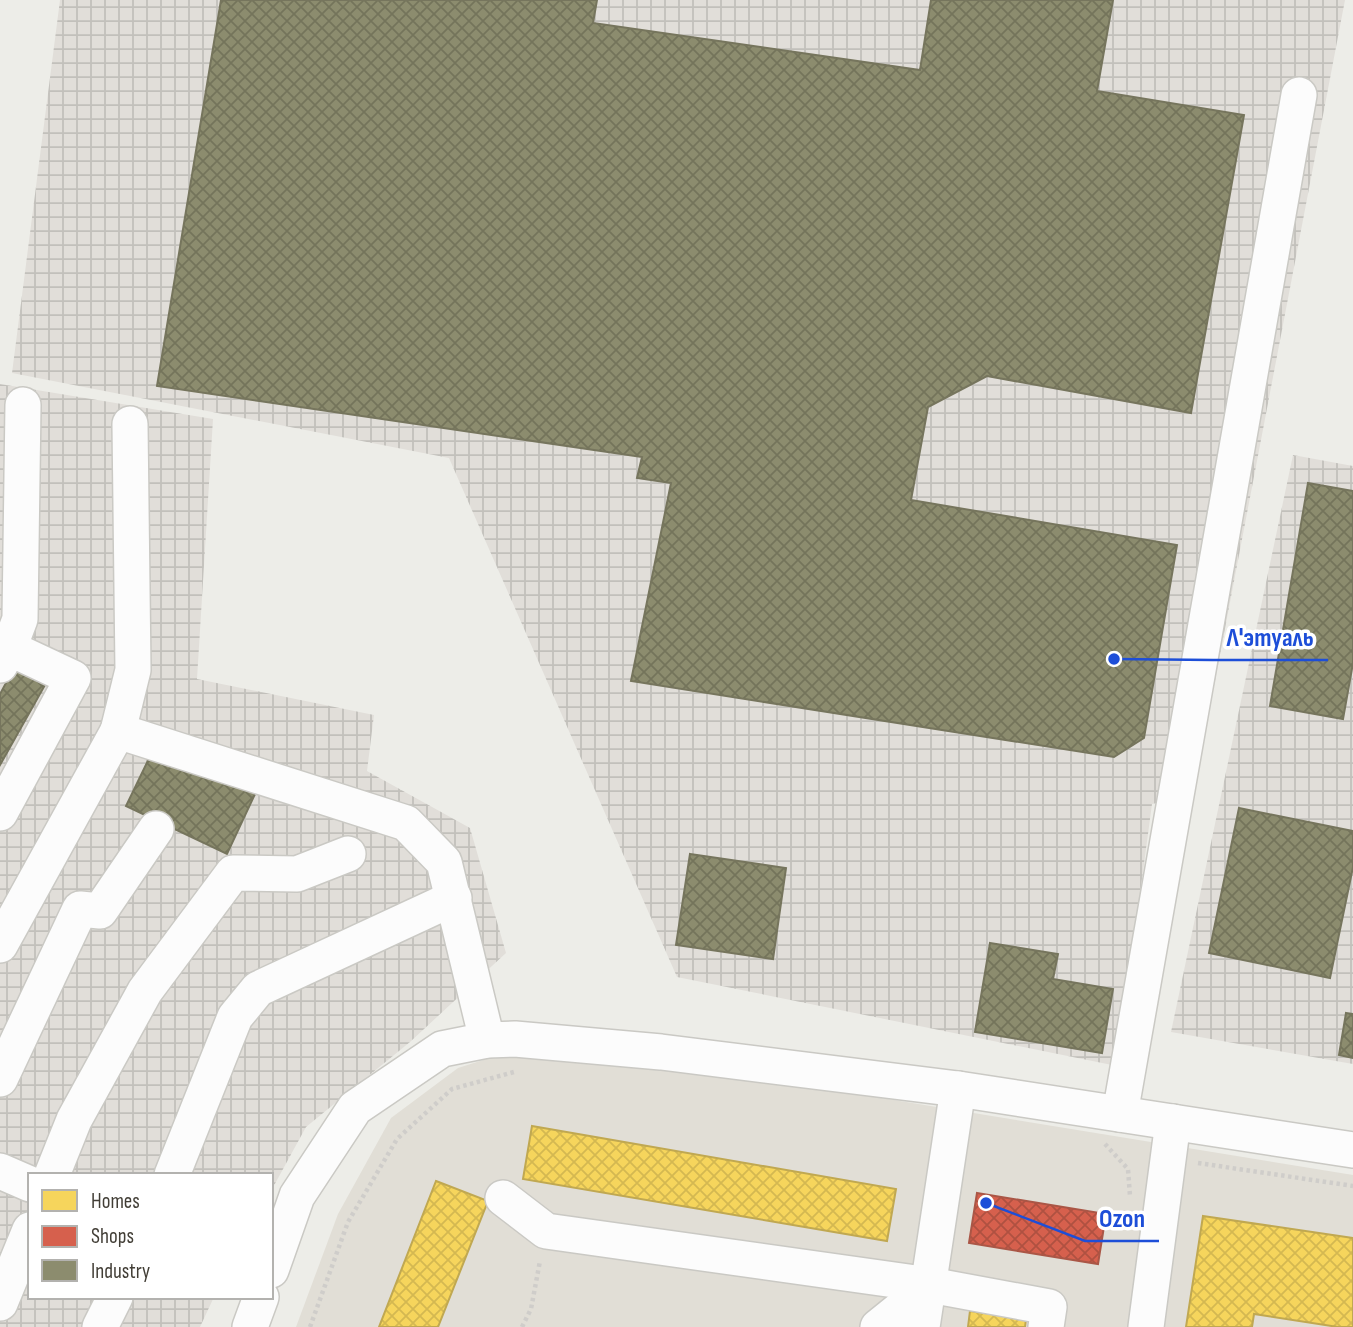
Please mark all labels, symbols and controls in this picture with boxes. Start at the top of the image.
callout: Л'этуаль [1213,613,1328,660]
text: Л'этуаль [1225,623,1314,654]
legend [28,1173,273,1299]
text: Homes [91,1189,140,1214]
callout: Ozon [1085,1194,1159,1241]
text: Ozon [1099,1204,1145,1235]
text: Shops [91,1224,134,1249]
text: Industry [91,1259,150,1284]

